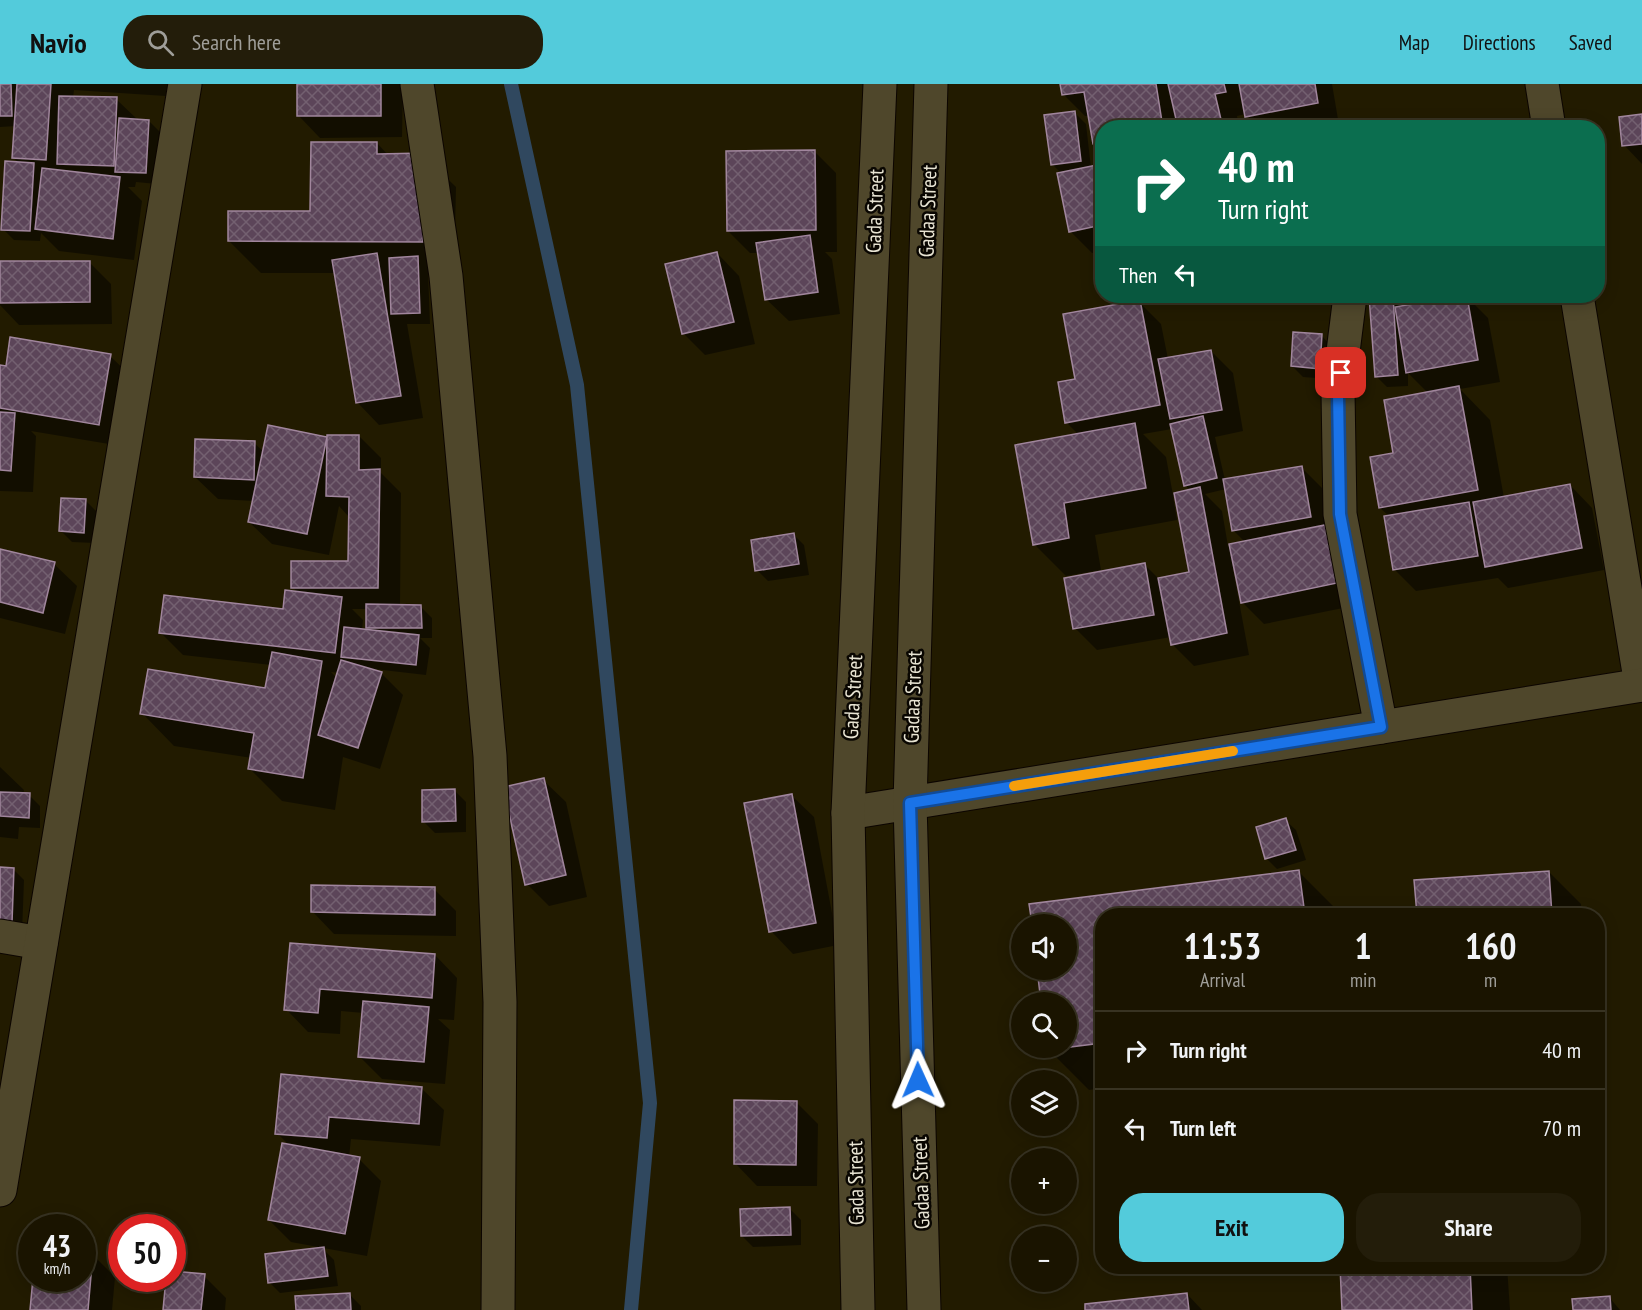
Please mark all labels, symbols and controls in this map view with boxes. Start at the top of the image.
search box [123,15,543,69]
text: Navio [30,24,87,61]
icon: search [144,26,177,59]
text: Search here [192,28,281,56]
text: Map [1399,29,1430,56]
text: Directions [1463,29,1536,56]
text: Saved [1569,29,1612,56]
text: 40 m [1218,139,1295,194]
icon: right [1119,144,1197,222]
street label: Gadaa Street [912,164,943,258]
street label: Gada Street [860,168,889,254]
text: Turn right [1218,192,1309,226]
icon: left [1169,258,1202,291]
text: Then [1119,261,1157,289]
pin [1315,347,1366,398]
icon: arrive [1324,356,1357,389]
street label: Gadaa Street [897,650,928,744]
street label: Gada Street [837,654,868,740]
map controls [1011,914,1077,1292]
button: sound [1011,914,1077,980]
text: 11:53 [1184,922,1261,969]
text: 1 [1354,922,1372,969]
text: 160 [1465,922,1516,969]
text: Arrival [1200,967,1245,993]
text: min [1350,967,1376,993]
text: m [1484,967,1497,993]
button: search [1011,992,1077,1058]
icon: right [1119,1034,1152,1067]
text: Turn right [1170,1036,1247,1064]
text: 40 m [1542,1036,1581,1064]
position arrow [886,1048,950,1112]
button: layers [1011,1070,1077,1136]
icon: left [1119,1112,1152,1145]
text: Turn left [1170,1114,1236,1142]
text: 70 m [1542,1114,1581,1142]
street label: Gadaa Street [905,1136,936,1230]
street label: Gada Street [841,1140,870,1225]
button: + [1011,1148,1077,1214]
button: Exit [1119,1193,1344,1262]
button: Share [1356,1193,1581,1262]
speed limit sign: 50 [108,1214,186,1292]
text: 43 [43,1226,71,1265]
button: − [1011,1226,1077,1292]
text: km/h [44,1259,70,1278]

